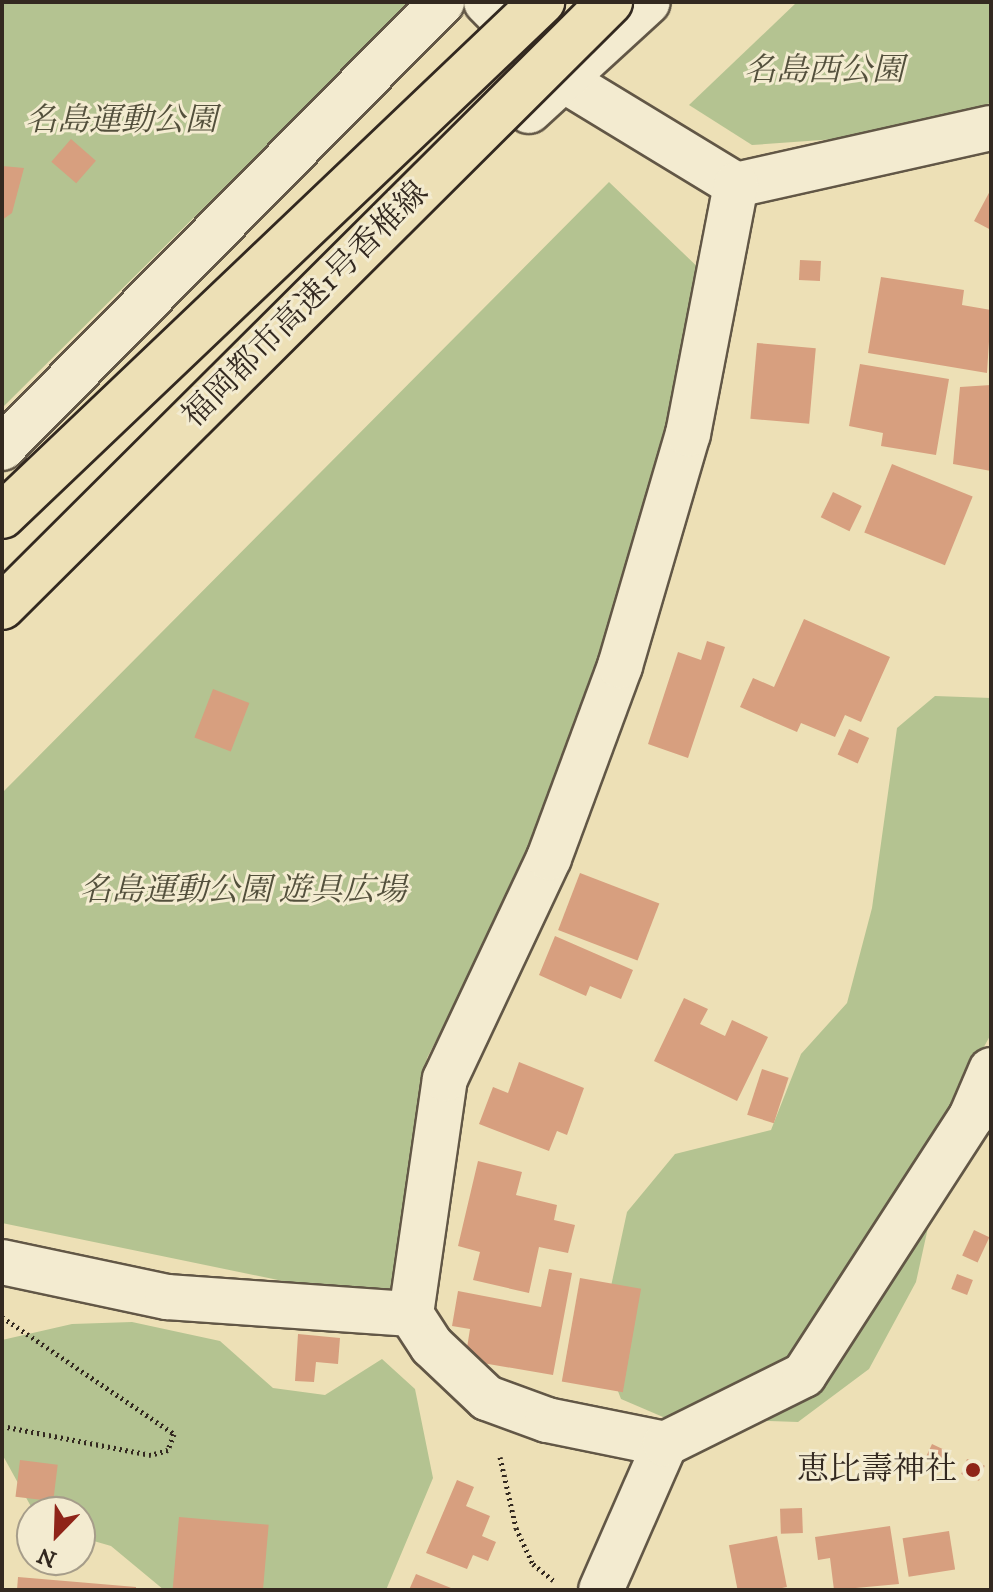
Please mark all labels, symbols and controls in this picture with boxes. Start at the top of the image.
park label: 名島西公園 [744,52,904,90]
park label: 名島運動公園 [25,102,217,140]
street label: 福岡都市高速1号香椎線 [175,174,437,436]
park label: 名島運動公園 遊具広場 [79,872,407,910]
place label: 恵比壽神社 [797,1451,957,1489]
marker: 恵比壽神社 [964,1461,982,1479]
north arrow [16,1496,96,1576]
text: N [34,1541,61,1573]

